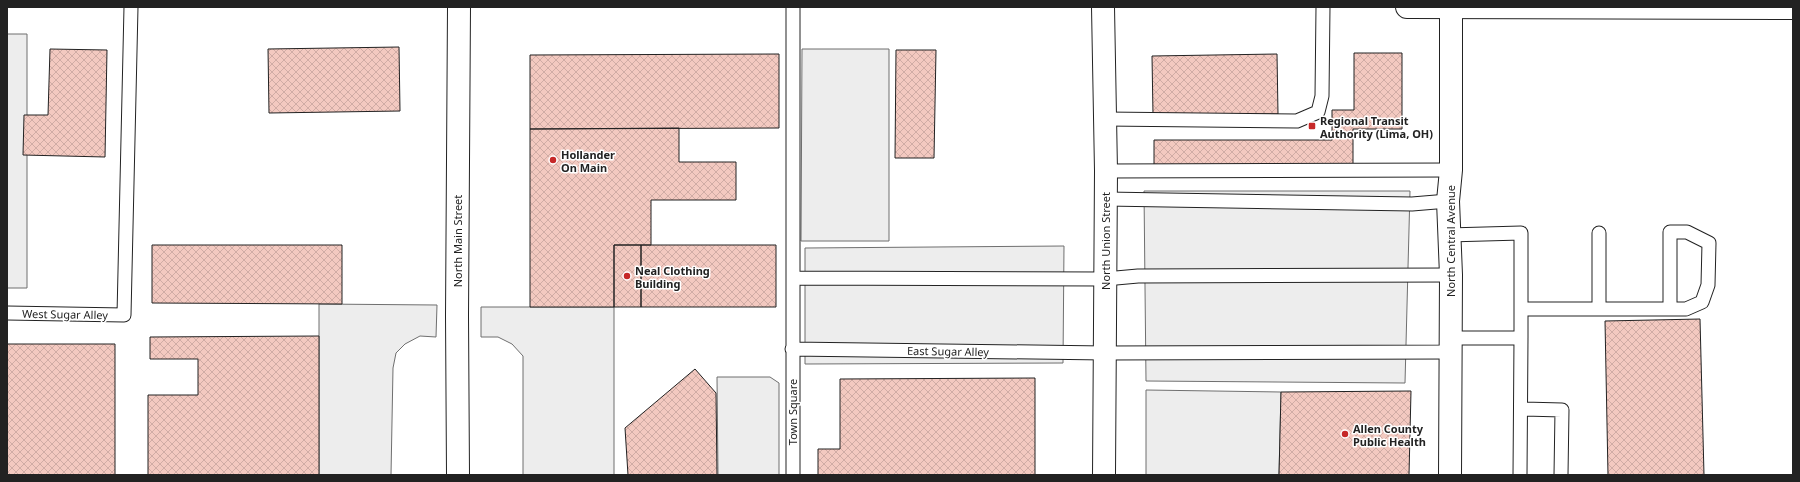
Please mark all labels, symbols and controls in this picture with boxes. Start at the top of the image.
place label: Regional Transit Authority (Lima, OH) [1320,113,1433,141]
marker: Regional Transit Authority (Lima, OH) [1307,121,1317,131]
place label: Hollander On Main [561,147,615,175]
marker: Hollander On Main [548,155,558,165]
street label: North Central Avenue [1443,185,1458,297]
street label: North Union Street [1098,192,1113,290]
street label: North Main Street [450,195,465,287]
place label: Neal Clothing Building [635,263,710,291]
marker: Neal Clothing Building [622,271,632,281]
street label: West Sugar Alley [22,306,108,322]
street label: East Sugar Alley [907,343,989,359]
street label: Town Square [785,379,800,445]
place label: Allen County Public Health [1353,421,1426,449]
marker: Allen County Public Health [1340,429,1350,439]

